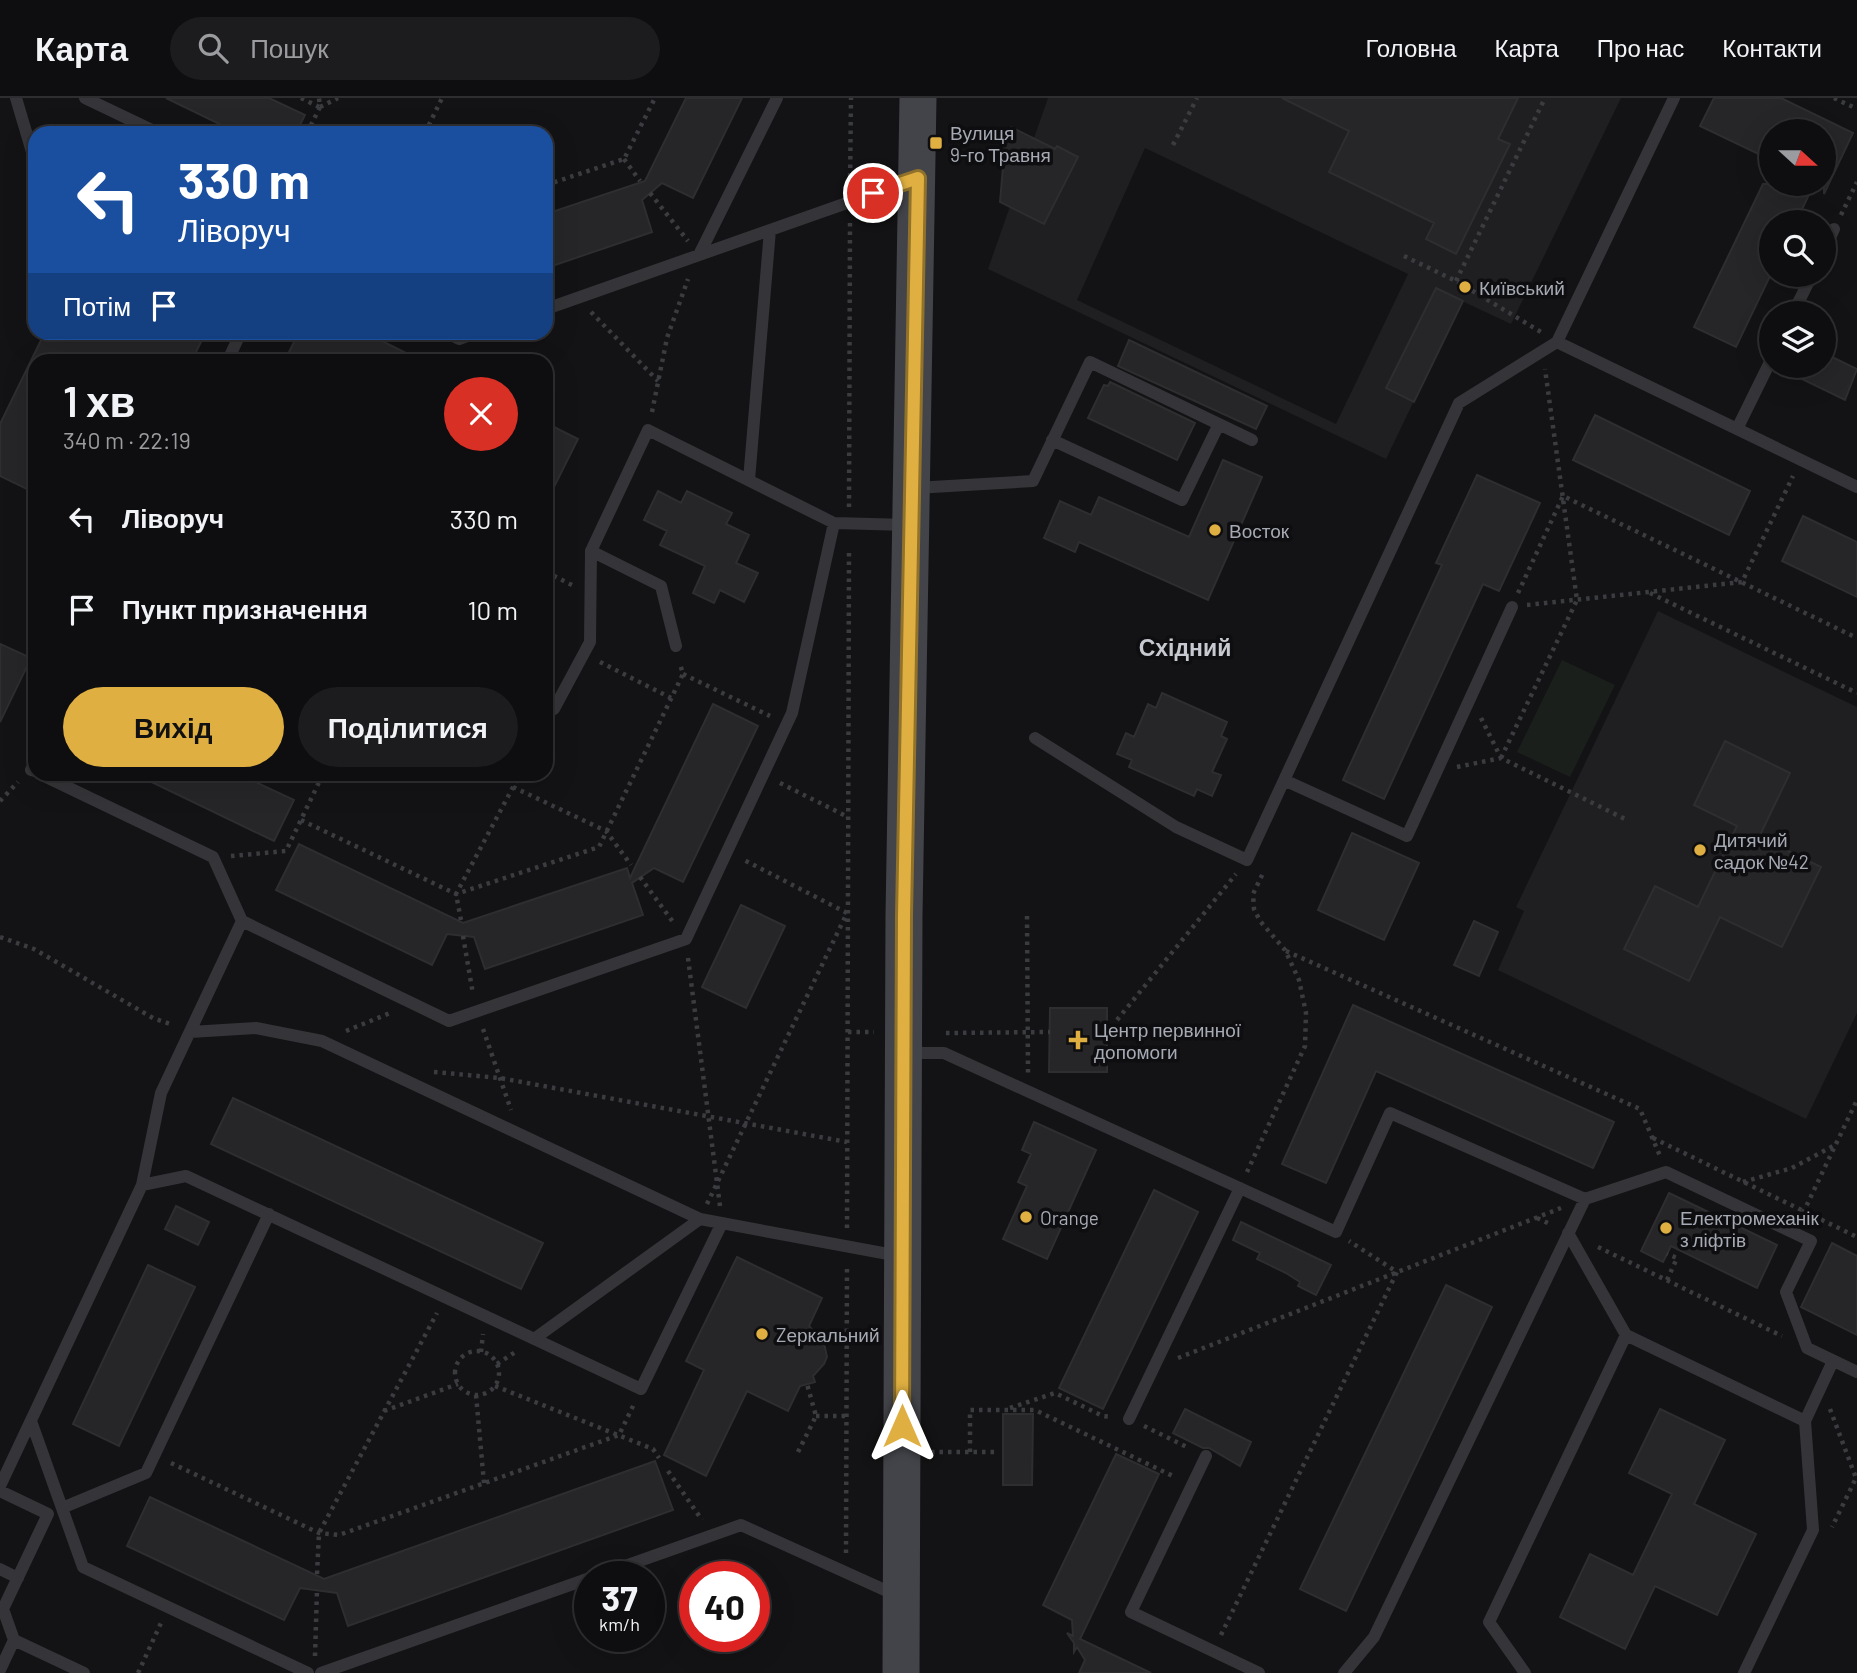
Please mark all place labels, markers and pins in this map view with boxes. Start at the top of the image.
place label: Вулиця 9-го Травня [950,121,1051,166]
marker: Вулиця 9-го Травня [928,135,944,151]
pin [843,163,903,223]
place label: Київський [1479,276,1565,299]
marker: Київський [1457,279,1473,295]
place label: Восток [1229,519,1290,542]
marker: Восток [1207,522,1223,538]
place label: Дитячий садок №42 [1714,828,1809,873]
marker: Дитячий садок №42 [1692,842,1708,858]
place label: Центр первинної допомоги [1094,1018,1242,1063]
marker: Центр первинної допомоги [1068,1030,1088,1050]
place label: Orange [1040,1206,1099,1229]
place label: Електромеханік з ліфтів [1680,1206,1819,1251]
marker: Orange [1018,1209,1034,1225]
marker: Електромеханік з ліфтів [1658,1220,1674,1236]
place label: Zеркальний [776,1323,880,1346]
marker: Zеркальний [754,1326,770,1342]

